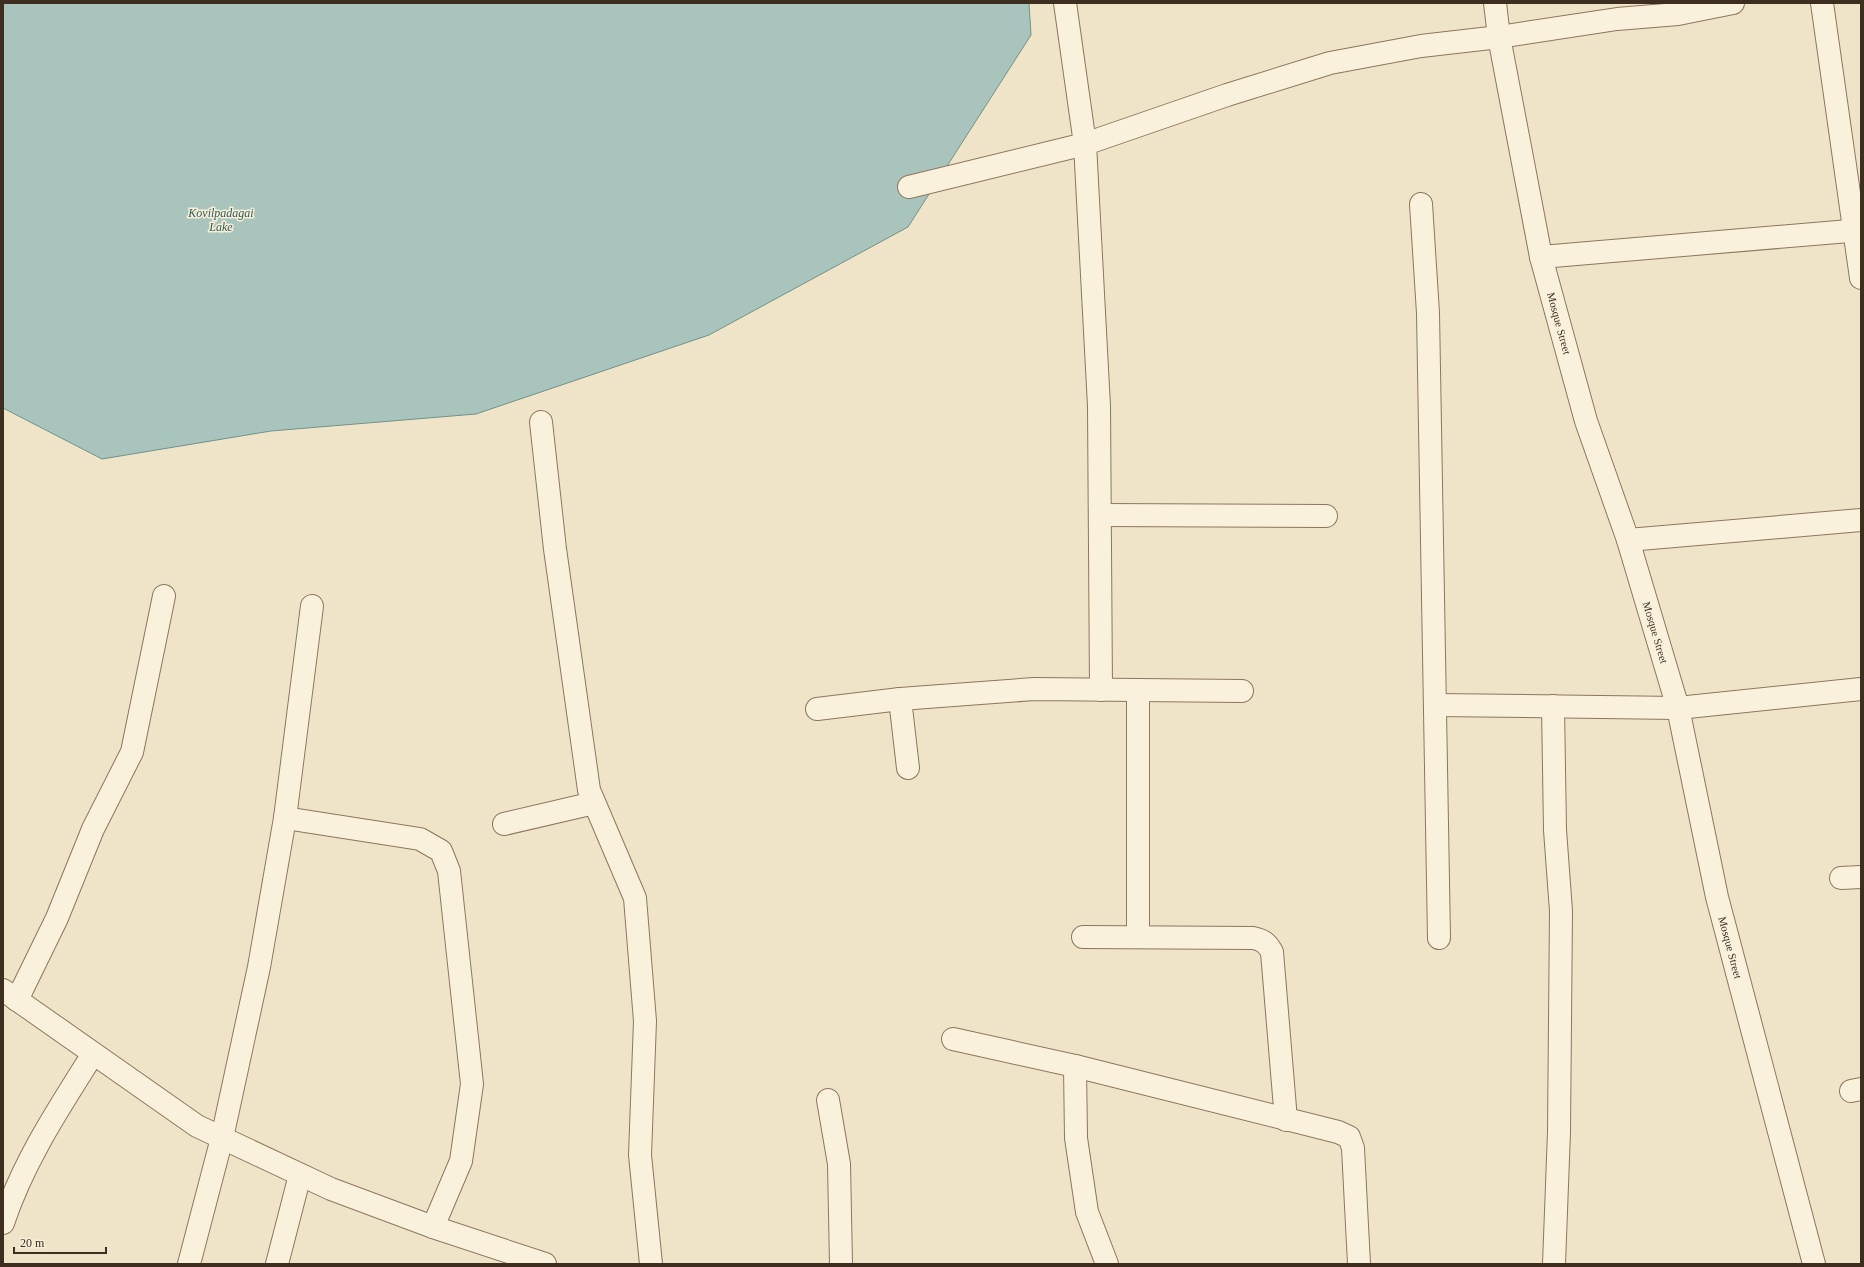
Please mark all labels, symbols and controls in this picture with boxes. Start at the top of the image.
water label: Kovilpadagai Lake [187,206,254,234]
street label: Mosque Street [1545,291,1573,356]
street label: Mosque Street [1641,600,1670,665]
street label: Mosque Street [1716,915,1744,980]
scale bar [14,1229,106,1255]
text: 20 m [20,1236,45,1250]

